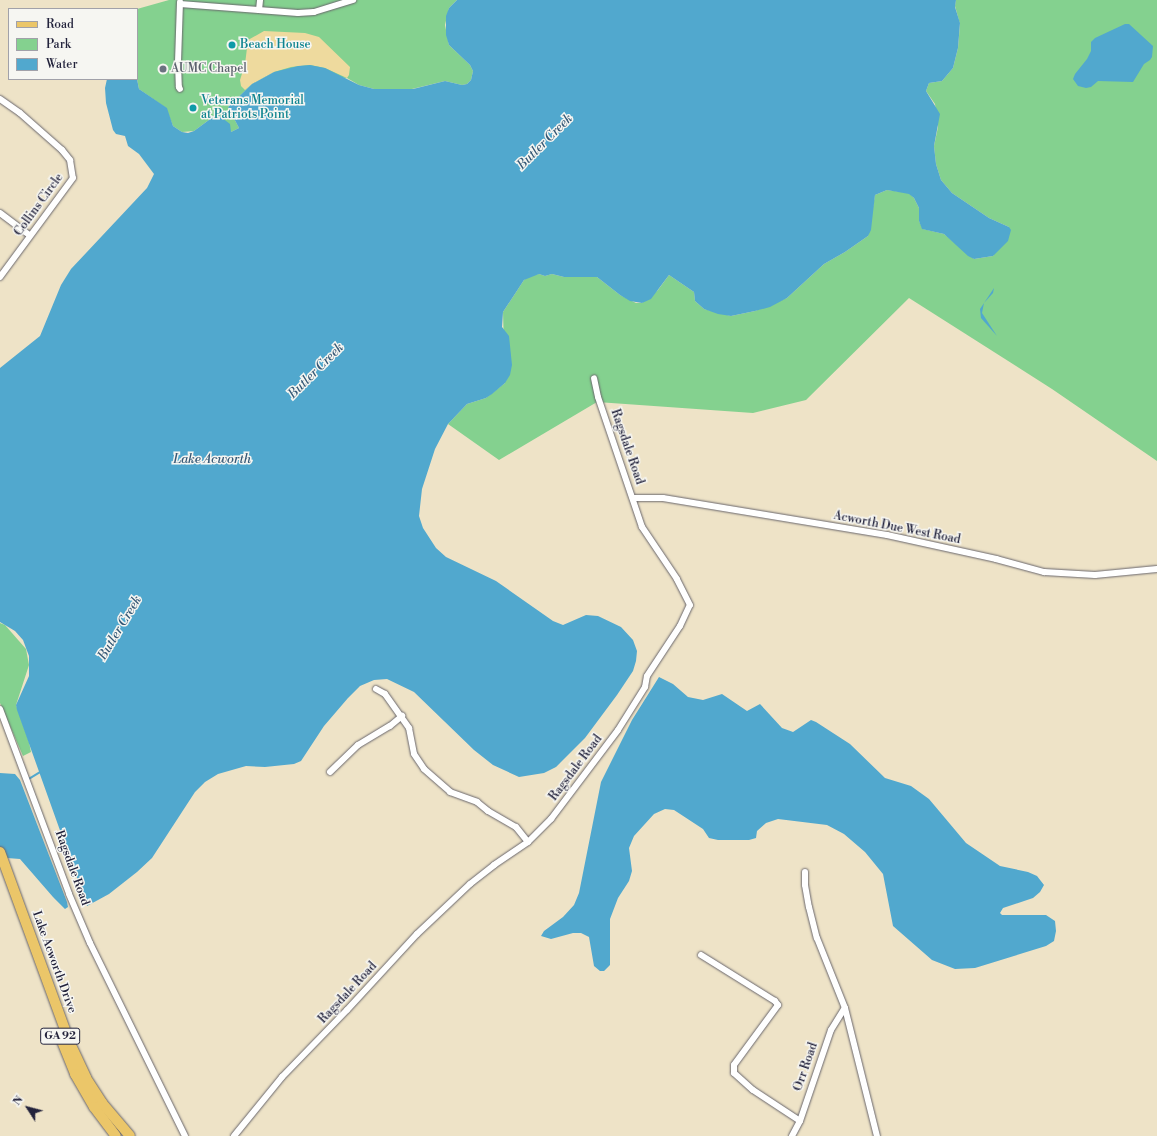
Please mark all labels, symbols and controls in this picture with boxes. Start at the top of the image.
legend [8,8,138,80]
text: Road [46,17,74,32]
text: Park [46,37,71,52]
place label: Beach House [240,38,311,52]
marker: Beach House [227,40,237,50]
text: Water [46,57,78,72]
place label: AUMC Chapel [171,62,247,76]
marker: AUMC Chapel [158,64,168,74]
place label: Veterans Memorial at Patriots Point [201,94,304,122]
marker: Veterans Memorial at Patriots Point [188,103,198,113]
water label: Butler Creek [514,111,576,173]
street label: Collins Circle [11,171,67,239]
water label: Butler Creek [285,340,347,402]
street label: Ragsdale Road [607,407,647,487]
water label: Lake Acworth [173,451,251,467]
street label: Acworth Due West Road [832,509,962,547]
water label: Butler Creek [95,593,145,663]
street label: Ragsdale Road [547,732,605,804]
street label: Ragsdale Road [52,828,92,908]
street label: Lake Acworth Drive [29,909,79,1015]
street label: Ragsdale Road [316,959,380,1027]
road number: GA 92 [40,1027,80,1045]
street label: Orr Road [791,1041,821,1093]
north arrow [8,1088,48,1128]
text: N [10,1093,27,1109]

